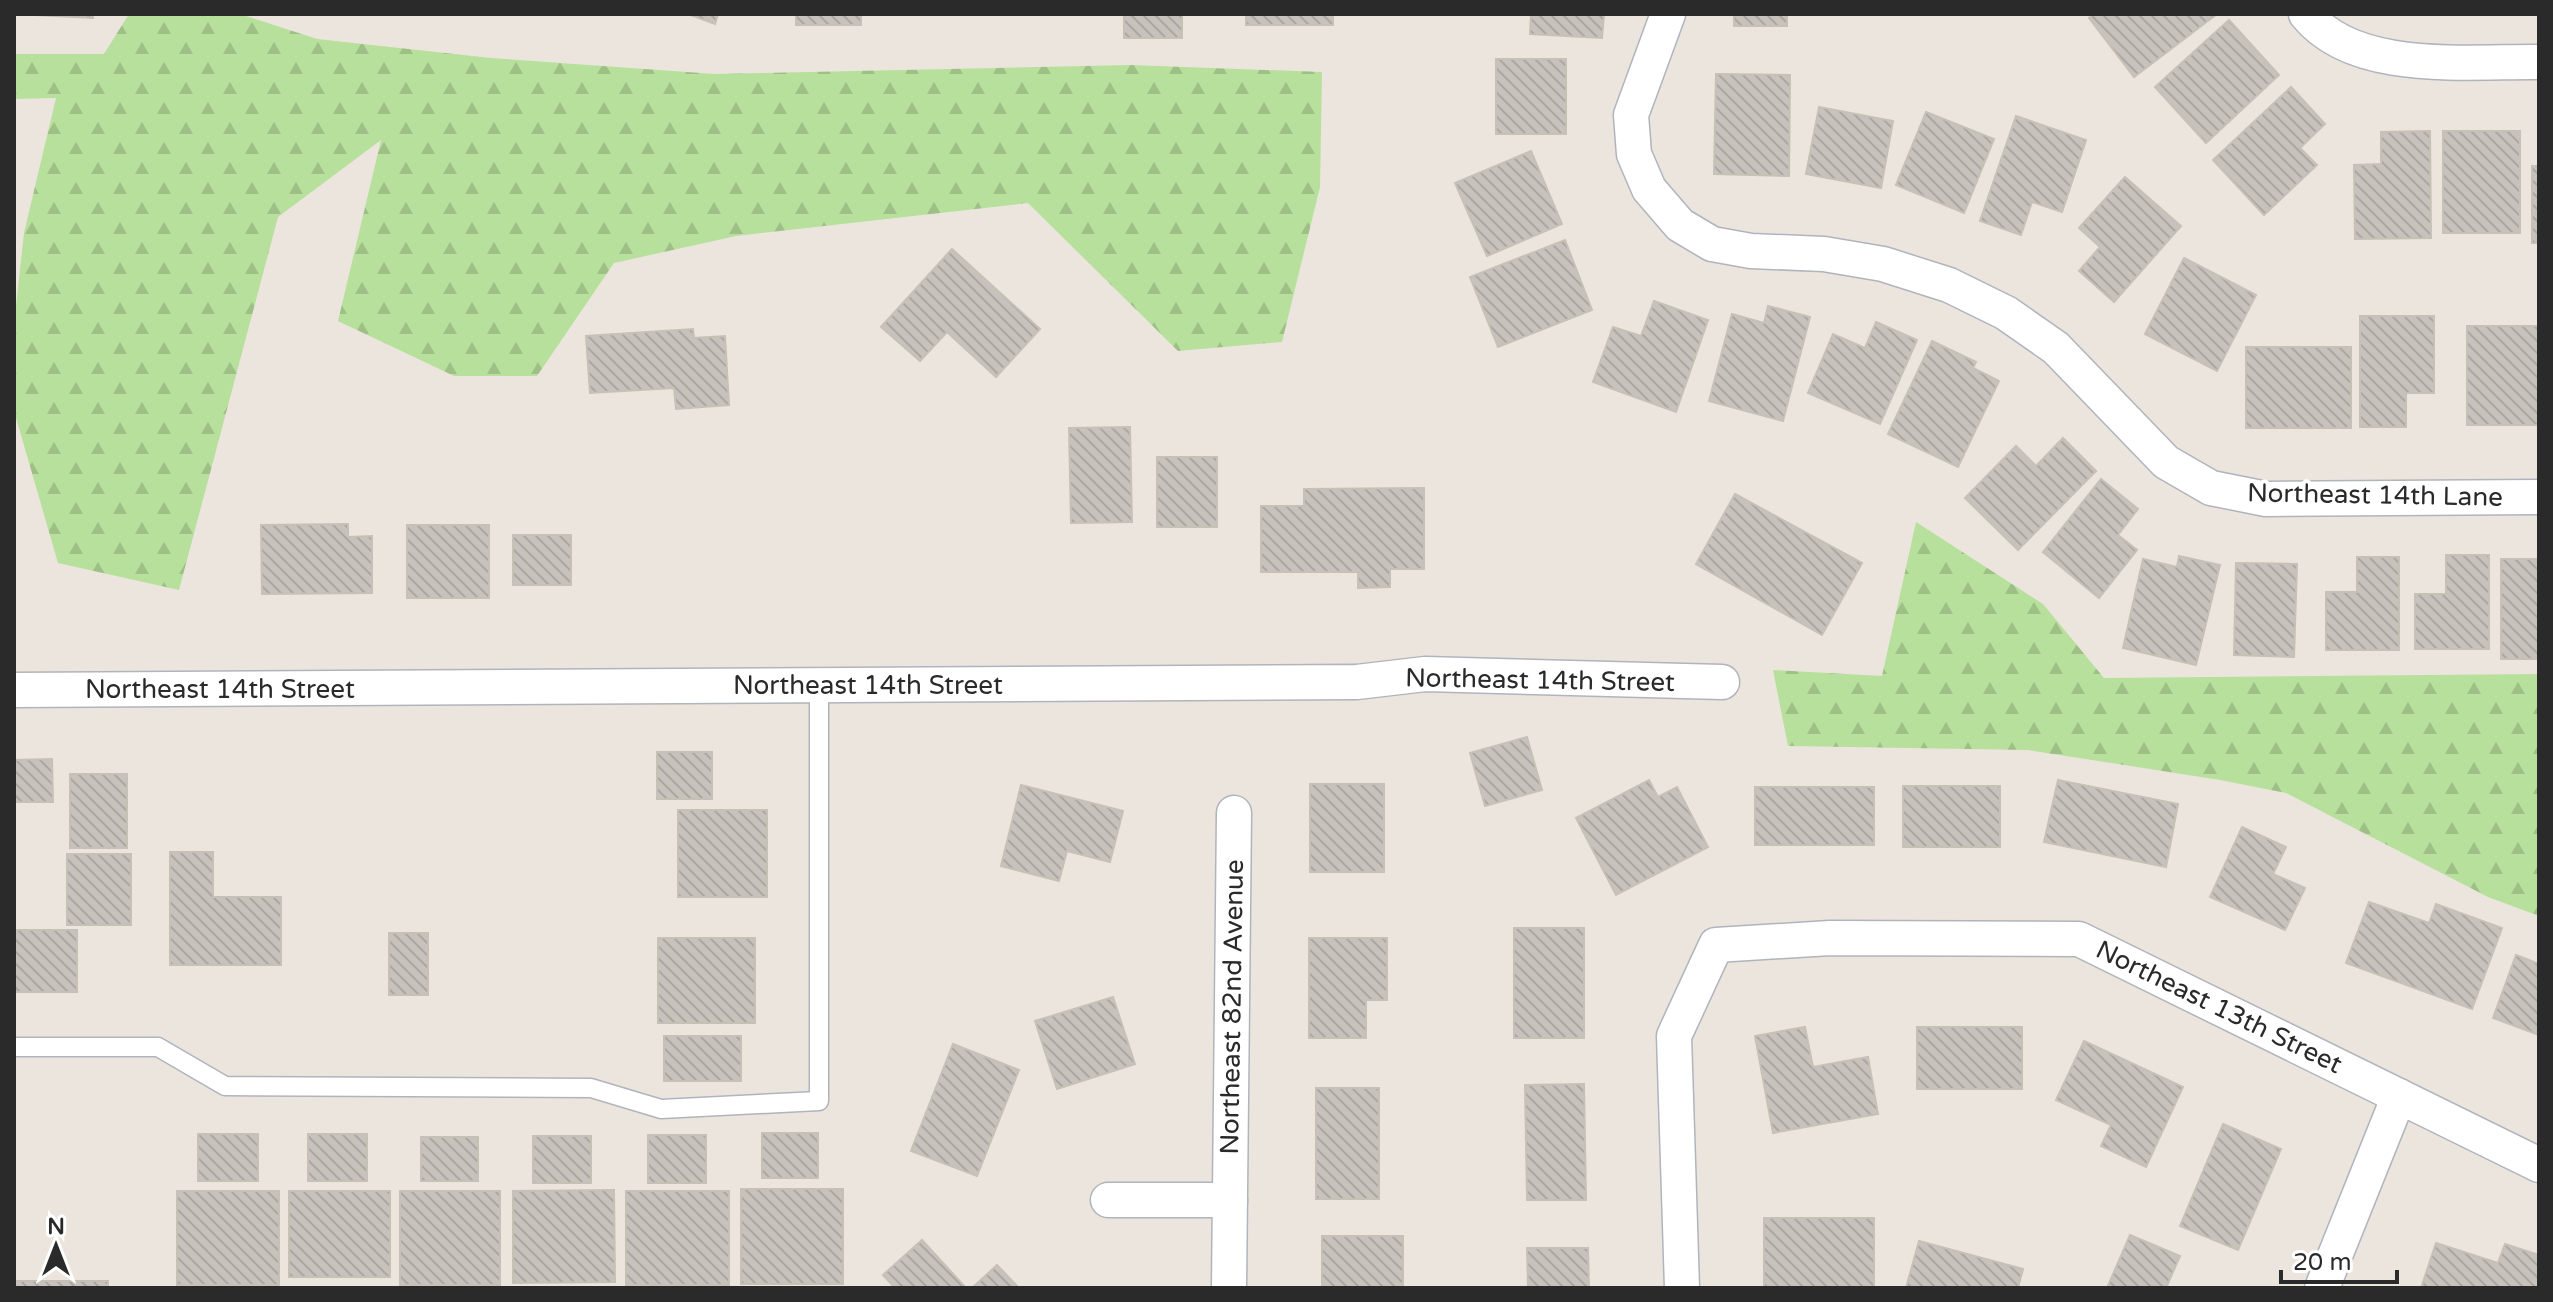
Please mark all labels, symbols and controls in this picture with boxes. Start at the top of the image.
street label: Northeast 14th Lane [2247,477,2503,513]
street label: Northeast 14th Street [1405,662,1675,698]
street label: Northeast 14th Street [733,670,1003,701]
street label: Northeast 14th Street [85,674,355,705]
street label: Northeast 82nd Avenue [1214,859,1250,1155]
street label: Northeast 13th Street [2091,934,2347,1080]
north arrow [16,1206,96,1286]
text: N [47,1214,65,1240]
scale bar [2281,1234,2397,1284]
text: 20 m [2293,1248,2351,1277]

